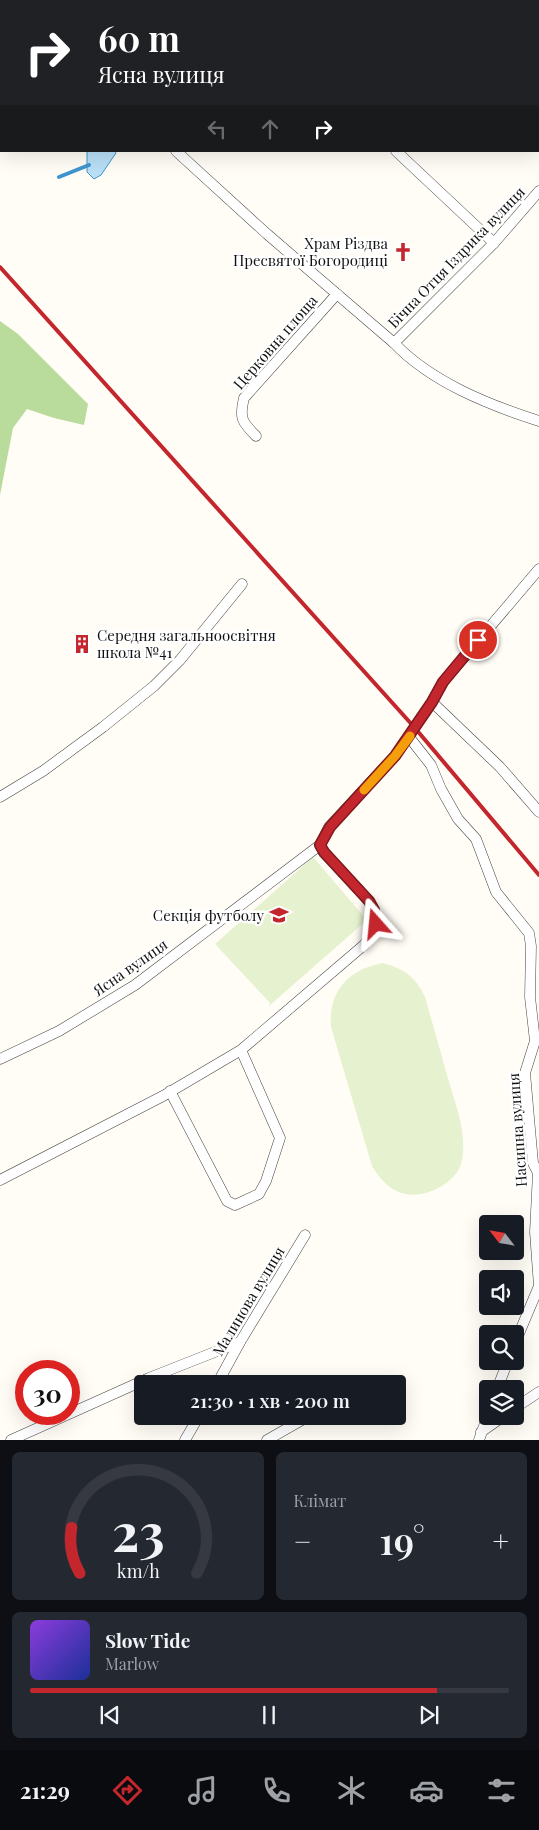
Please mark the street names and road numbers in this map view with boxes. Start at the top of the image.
street label: Бічна Отця Іздрика вулиця [383,182,529,332]
street label: Церковна площа [229,290,322,393]
street label: Ясна вулиця [88,934,171,1001]
street label: Насипна вулиця [503,1072,531,1188]
street label: Малинова вулиця [207,1243,289,1359]

